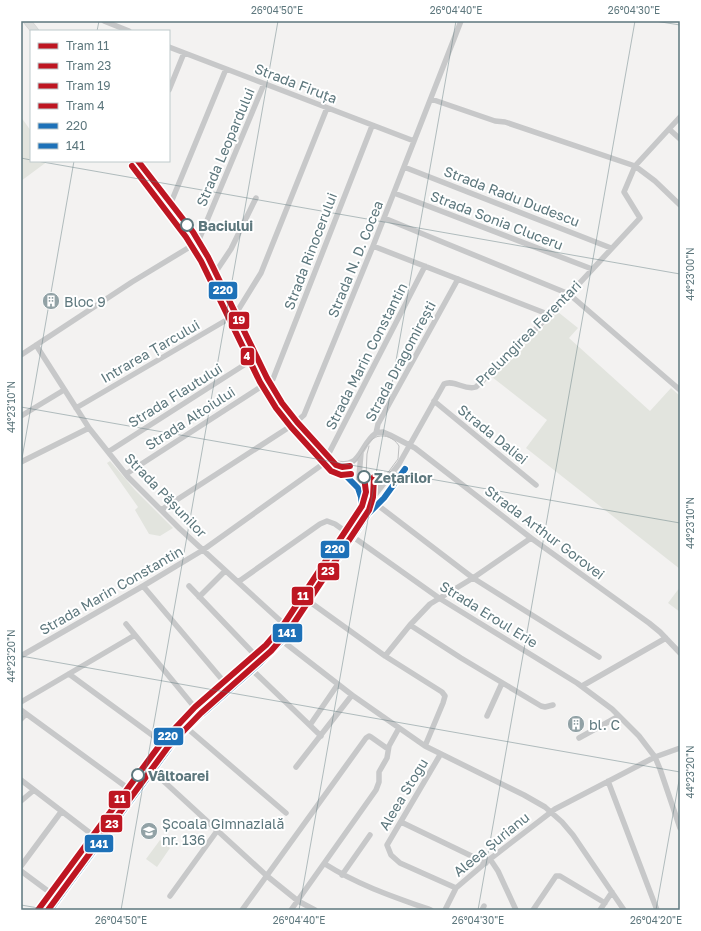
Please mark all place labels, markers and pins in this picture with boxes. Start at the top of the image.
place label: Baciului [198,217,253,234]
marker: Baciului [180,218,194,232]
building icon: Bloc 9 [41,291,61,311]
place label: Bloc 9 [64,293,106,310]
place label: Zețarilor [374,469,433,486]
marker: Zețarilor [357,470,371,484]
building icon: bl. C [566,714,586,734]
place label: bl. C [589,716,620,733]
place label: Vâltoarei [148,767,209,784]
marker: Vâltoarei [131,768,145,782]
place label: Școala Gimnazială nr. 136 [162,815,285,848]
school or university icon: Școala Gimnazială nr. 136 [139,821,159,841]

